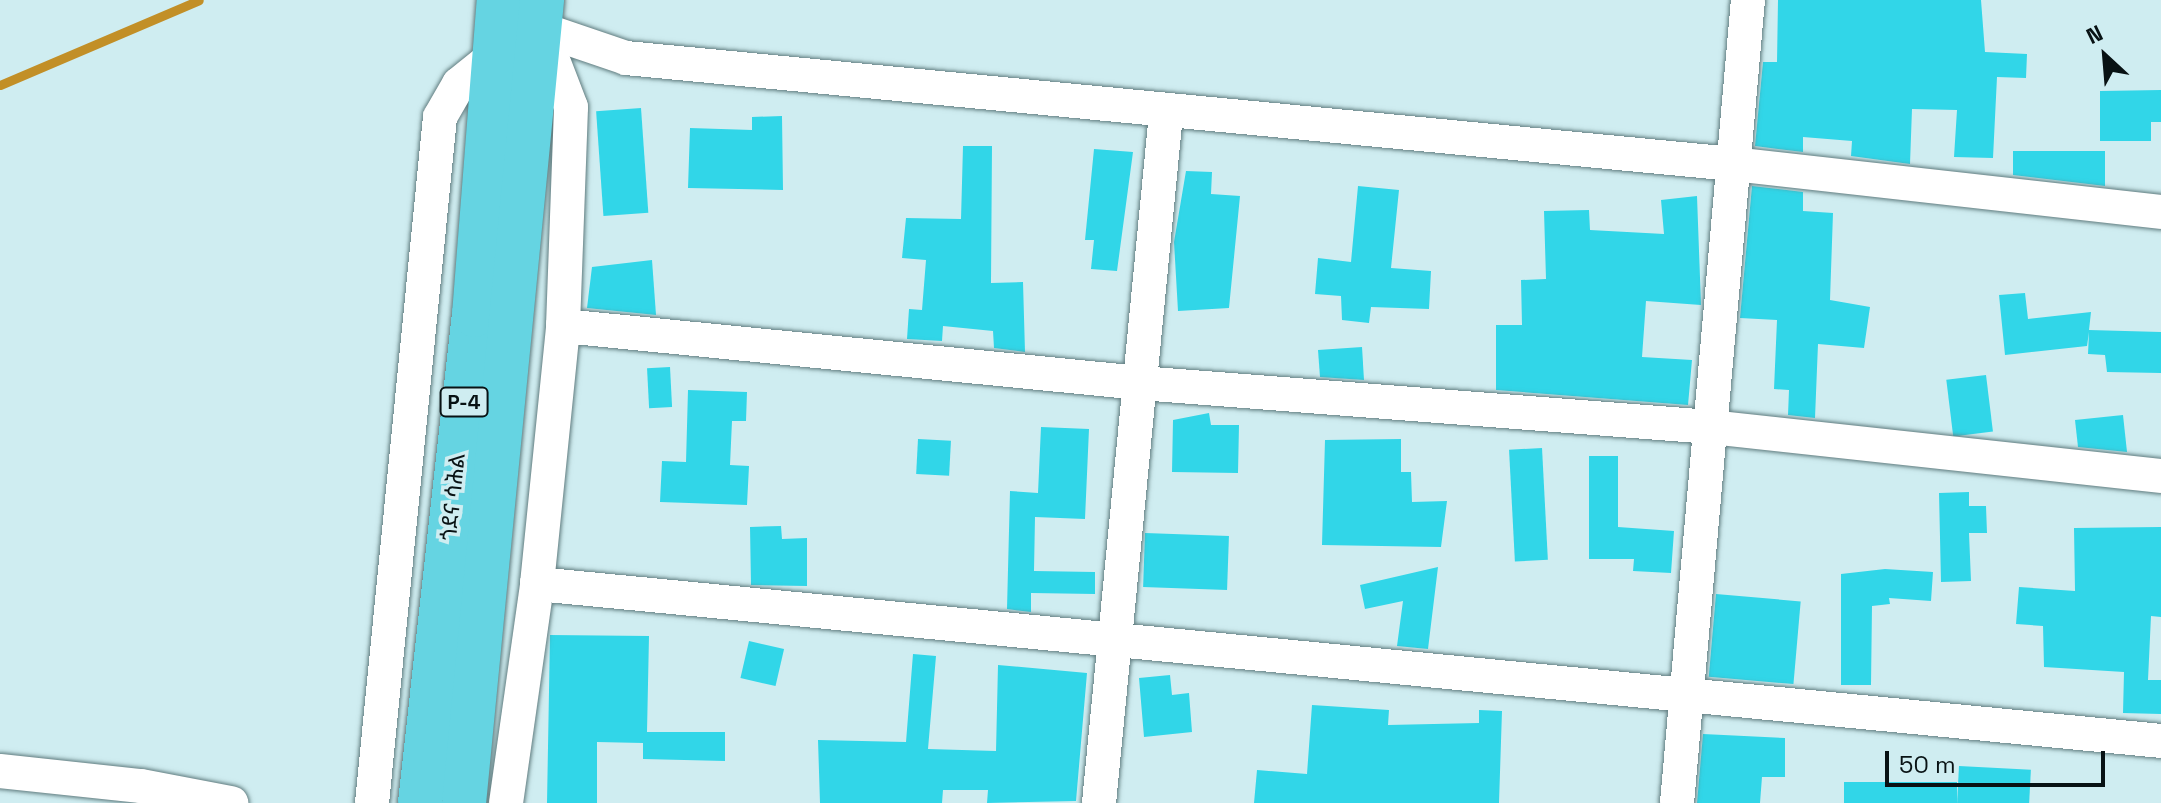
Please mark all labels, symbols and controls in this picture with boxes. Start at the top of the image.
north arrow [2065,16,2145,96]
text: N [2082,19,2107,50]
road number: P-4 [438,386,490,418]
street label: ጎደና ሳሕል [435,452,471,542]
scale bar [1889,735,2109,785]
text: 50 m [1899,749,1956,780]

